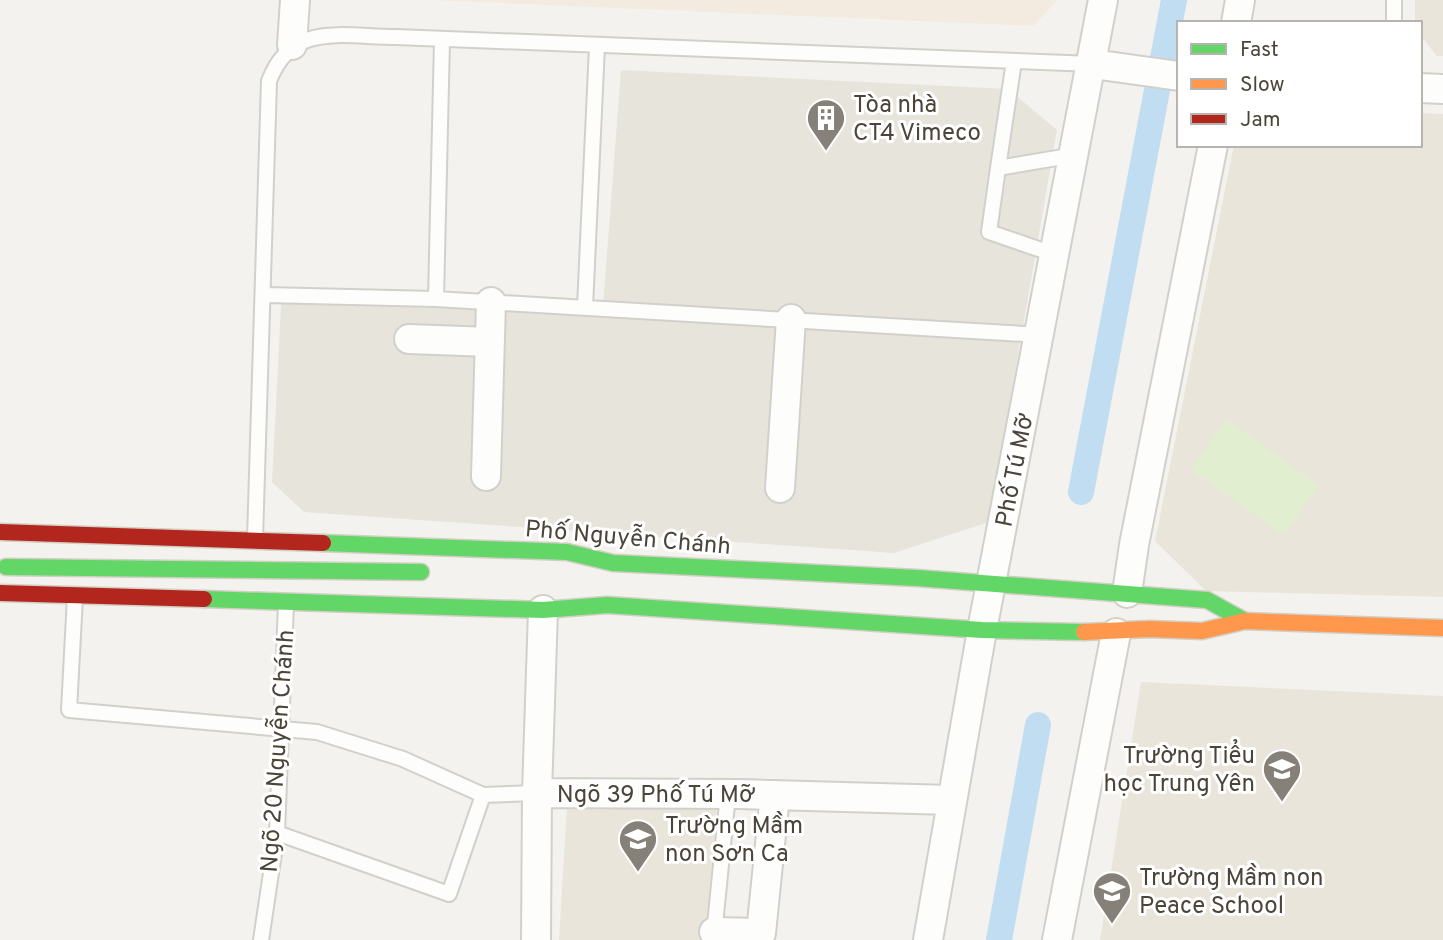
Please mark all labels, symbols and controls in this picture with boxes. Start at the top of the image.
legend [1177,21,1422,147]
text: Fast [1240,37,1279,64]
text: Slow [1240,72,1285,99]
place label: Tòa nhà CT4 Vimeco [853,91,981,149]
building icon: Tòa nhà CT4 Vimeco [805,97,847,152]
text: Jam [1240,107,1281,134]
street label: Phố Tú Mỡ [989,411,1042,530]
street label: Phố Nguyễn Chánh [524,513,732,563]
street label: Ngõ 20 Nguyễn Chánh [254,628,302,874]
place label: Trường Tiểu học Trung Yên [1103,739,1255,800]
school or university icon: Trường Tiểu học Trung Yên [1261,748,1303,803]
street label: Ngõ 39 Phố Tú Mỡ [557,780,755,811]
place label: Trường Mầm non Sơn Ca [665,811,803,870]
school or university icon: Trường Mầm non Sơn Ca [617,818,659,873]
place label: Trường Mầm non Peace School [1139,863,1323,922]
school or university icon: Trường Mầm non Peace School [1091,870,1133,925]

